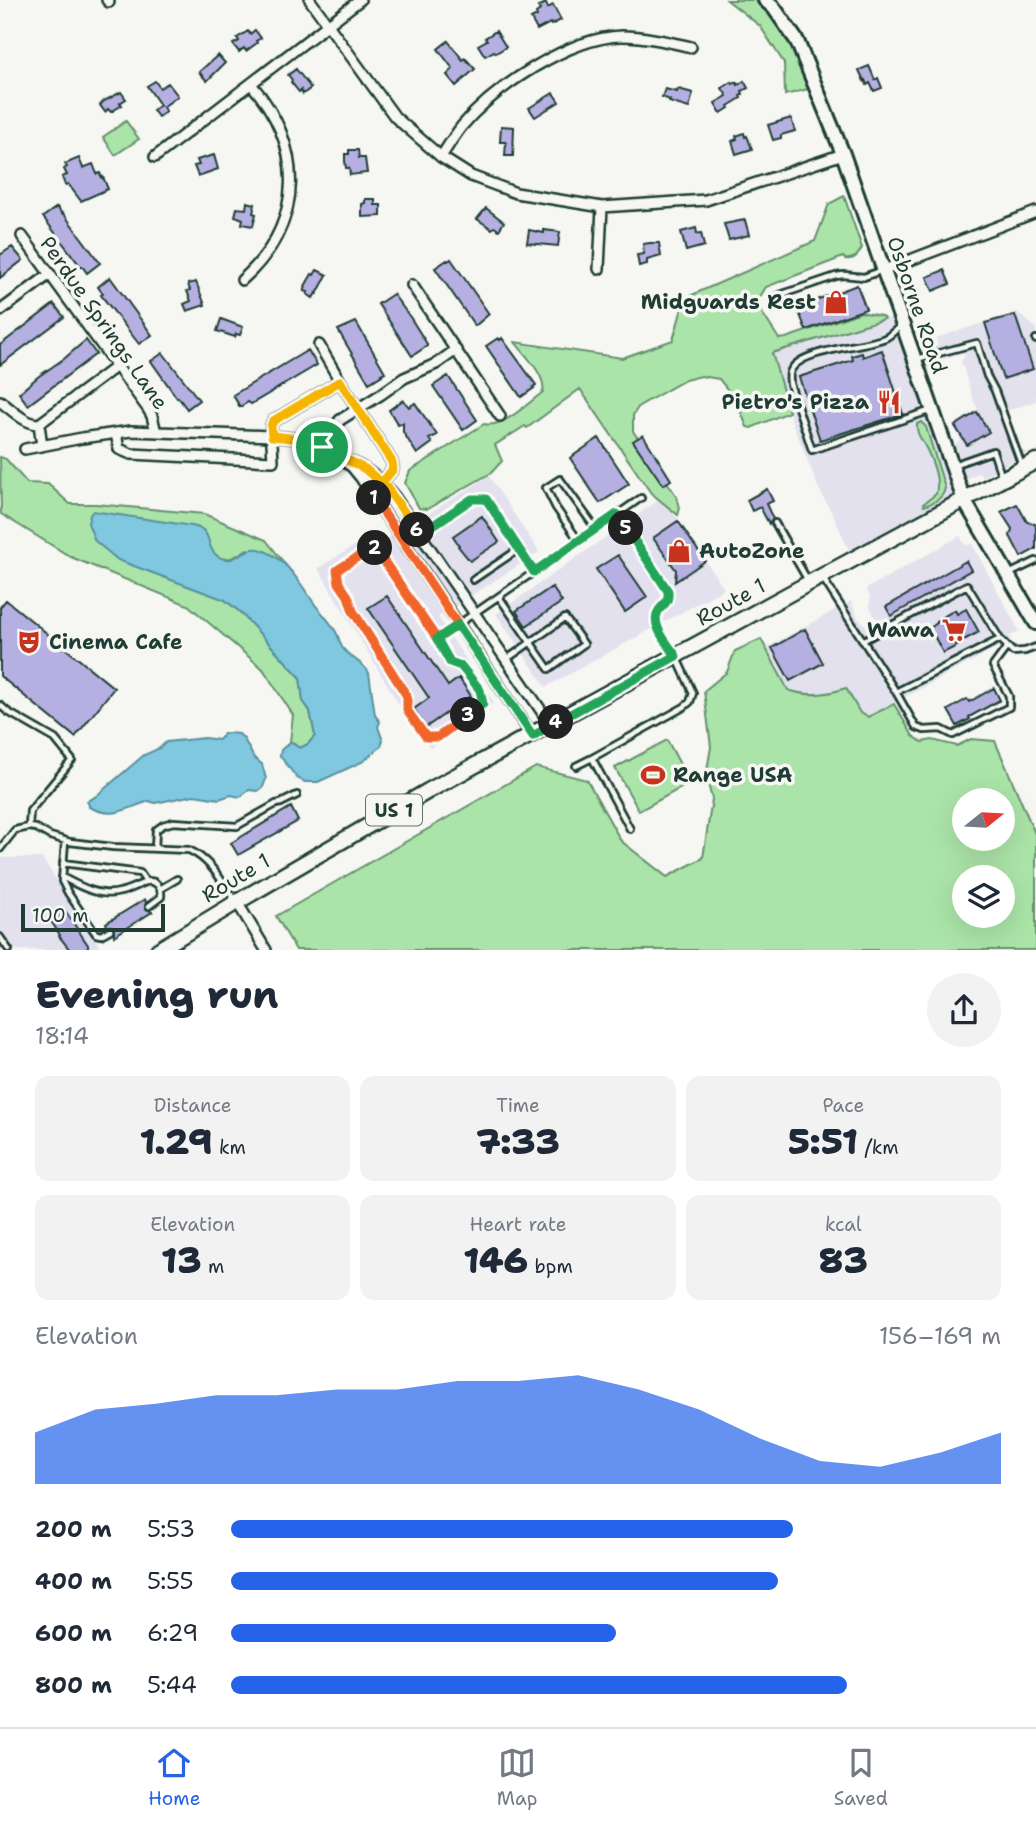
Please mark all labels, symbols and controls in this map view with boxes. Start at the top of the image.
street label: Perdue Springs Lane [34,231,174,415]
street label: Osborne Road [880,233,954,377]
place label: Midguards Rest [641,288,816,316]
shop icon: Midguards Rest [822,288,850,316]
place label: Pietro's Pizza [721,388,870,416]
restaurant icon: Pietro's Pizza [875,388,903,416]
pin [292,417,352,477]
icon: arrive [303,428,341,466]
pin: 1 [356,480,392,516]
text: 1 [369,485,378,510]
pin: 5 [608,510,644,546]
pin: 6 [400,512,434,548]
text: 5 [620,515,631,540]
text: 6 [410,517,423,542]
pin: 2 [358,530,392,566]
text: 2 [368,535,381,560]
shop icon: AutoZone [665,537,693,565]
place label: AutoZone [699,537,804,565]
street label: Route 1 [691,572,771,632]
place label: Wawa [867,616,935,644]
supermarket icon: Wawa [940,616,968,644]
theatre icon: Cinema Cafe [15,628,43,656]
place label: Cinema Cafe [49,628,183,656]
pin: 3 [450,698,486,732]
text: 3 [461,702,474,727]
pin: 4 [538,704,574,740]
text: 4 [549,709,562,734]
sports icon: Range USA [639,761,667,789]
place label: Range USA [673,761,792,789]
north arrow [952,788,1015,850]
map controls [952,788,1015,928]
road number: US 1 [366,794,422,825]
street label: Route 1 [197,847,275,909]
button: layers [952,865,1015,928]
scale bar [21,901,164,933]
text: 100 m [32,903,89,928]
text: Evening run [35,969,278,1020]
button: share [927,973,1001,1047]
text: 18:14 [35,1021,89,1051]
text: Distance [154,1093,232,1118]
text: Time [496,1093,540,1118]
text: Pace [822,1093,864,1118]
text: 1.29 [139,1118,213,1165]
text: 7:33 [476,1118,560,1165]
text: 5:51 [788,1118,858,1165]
text: km [213,1135,246,1160]
text: /km [858,1135,899,1160]
text: Elevation [150,1212,235,1237]
text: Heart rate [470,1212,566,1237]
text: kcal [825,1212,862,1237]
text: 13 [161,1237,201,1284]
text: 146 [463,1237,528,1284]
text: 83 [819,1237,868,1284]
text: m [201,1254,224,1279]
text: bpm [528,1254,573,1279]
text: Elevation [35,1321,138,1351]
text: 156–169 m [879,1321,1001,1351]
text: 200 m [35,1514,112,1544]
text: 5:53 [147,1514,195,1544]
text: 400 m [35,1566,112,1596]
text: 5:55 [147,1566,193,1596]
text: 600 m [35,1618,112,1648]
text: 6:29 [147,1618,198,1648]
text: 800 m [35,1670,112,1700]
text: 5:44 [147,1670,197,1700]
tab: Home [148,1744,200,1811]
tab: Map [497,1744,537,1811]
tab: Saved [834,1744,888,1811]

